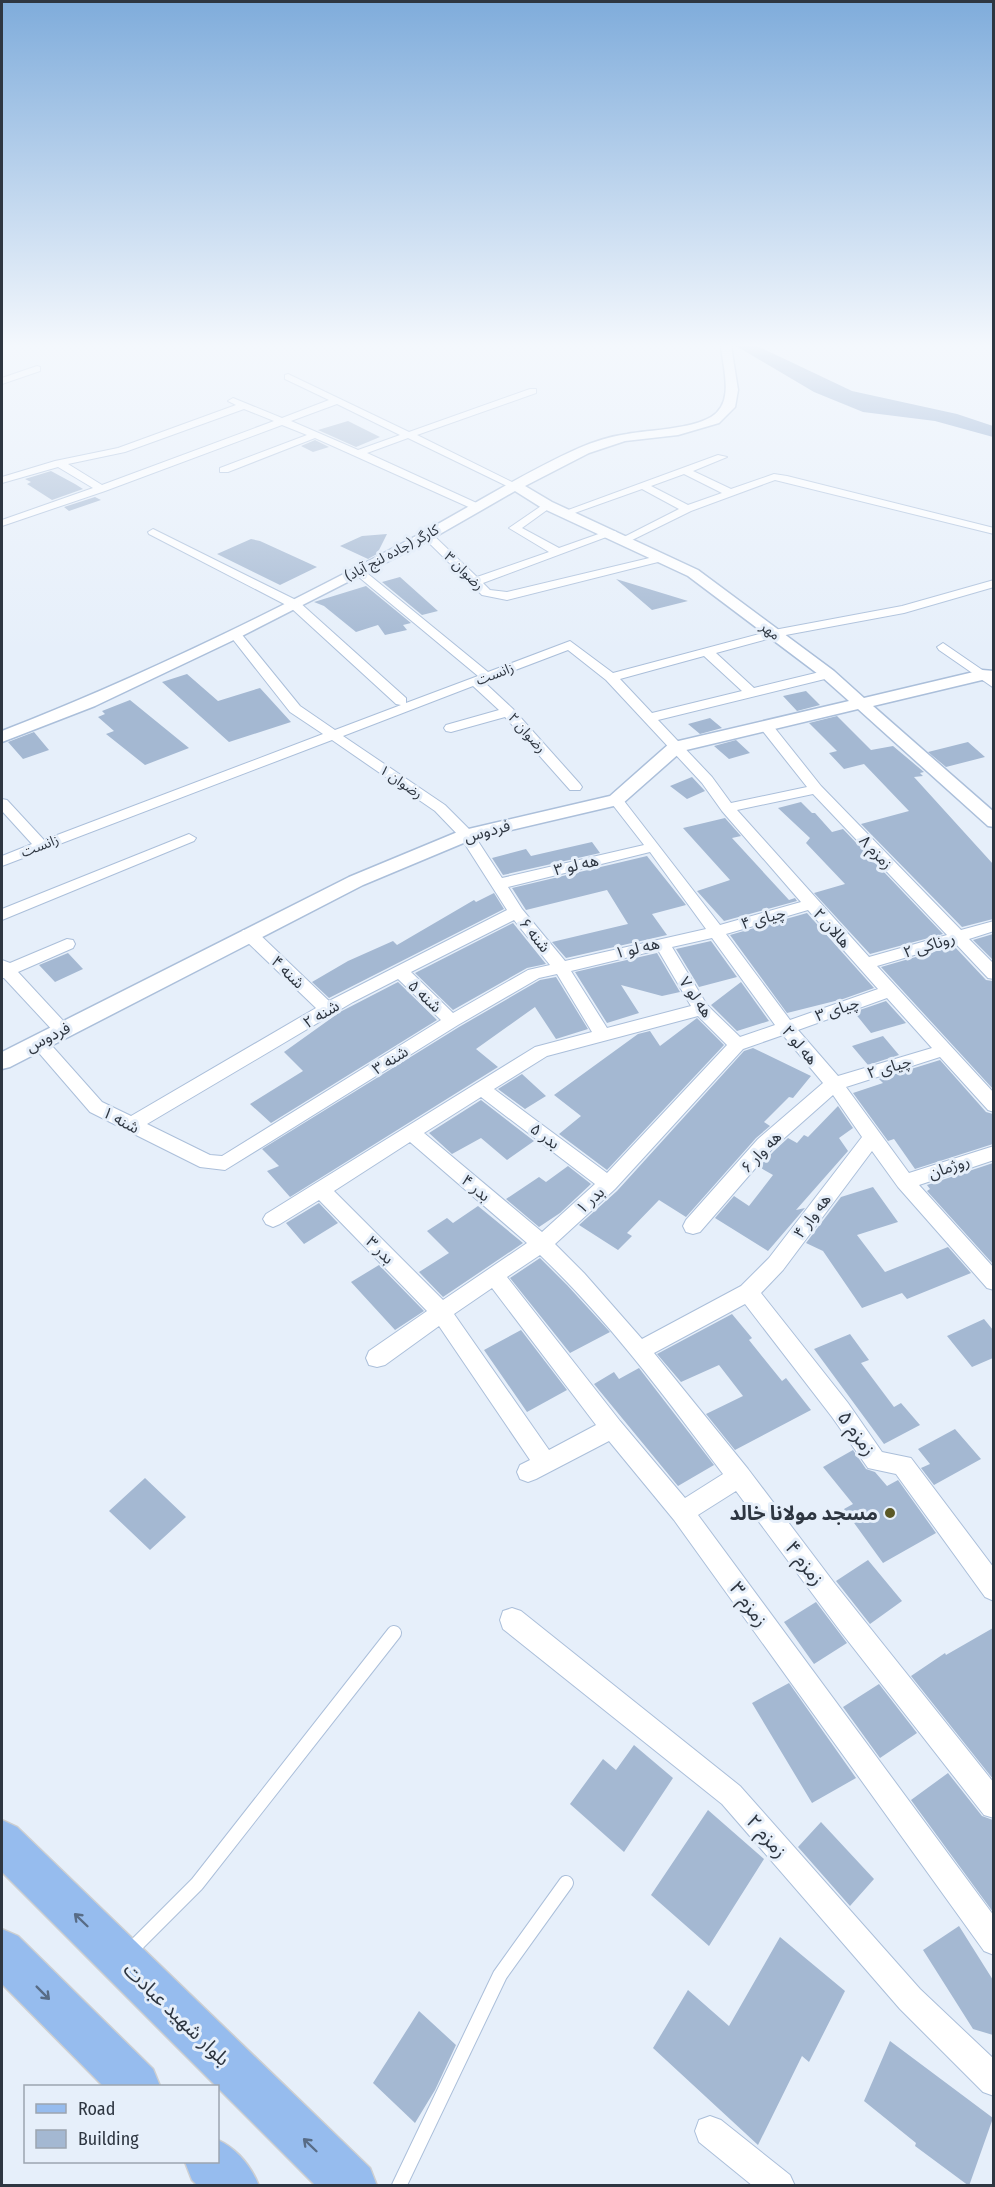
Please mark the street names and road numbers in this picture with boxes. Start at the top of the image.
street label: کارگر (جاده لنج آباد) [342,521,443,587]
street label: رضوان ۳ [441,548,487,594]
street label: مهر [756,618,783,644]
street label: زانست [474,659,516,689]
street label: رضوان ۲ [505,709,549,757]
street label: رضوان ۱ [376,761,426,803]
street label: فردوس [462,816,512,846]
street label: زانست [19,831,61,861]
street label: زمزم ۸ [853,831,897,875]
street label: هه لو ۳ [552,851,600,879]
street label: چیای ۴ [739,903,788,934]
street label: هالان ۲ [809,904,855,952]
street label: شنه ۶ [515,914,555,956]
street label: روناکی ۲ [901,928,957,962]
street label: هه لو ۱ [613,934,661,962]
street label: شنه ۴ [267,952,309,992]
street label: هه لو ۷ [675,973,717,1021]
street label: شنه ۵ [404,976,446,1016]
street label: چیای ۳ [813,993,862,1026]
street label: شنه ۲ [300,996,342,1032]
street label: فردوس [23,1018,73,1056]
street label: هه لو ۲ [778,1022,822,1068]
street label: شنه ۳ [369,1042,411,1078]
street label: چیای ۲ [865,1051,914,1084]
street label: شنه ۱ [99,1103,143,1137]
street label: بدر ۵ [527,1119,563,1153]
street label: هه وار ۶ [737,1127,785,1177]
street label: روژمان [926,1151,972,1183]
street label: بدر ۴ [458,1171,494,1205]
street label: بدر ۱ [572,1182,608,1218]
street label: هه وار ۴ [789,1190,835,1242]
street label: بدر ۳ [362,1232,398,1268]
street label: زمزم ۵ [830,1406,881,1462]
street label: زمزم ۴ [778,1536,830,1592]
street label: زمزم ۳ [722,1577,773,1633]
street label: زمزم ۲ [739,1809,792,1865]
street label: بلوار شهید عبادت [119,1957,235,2071]

